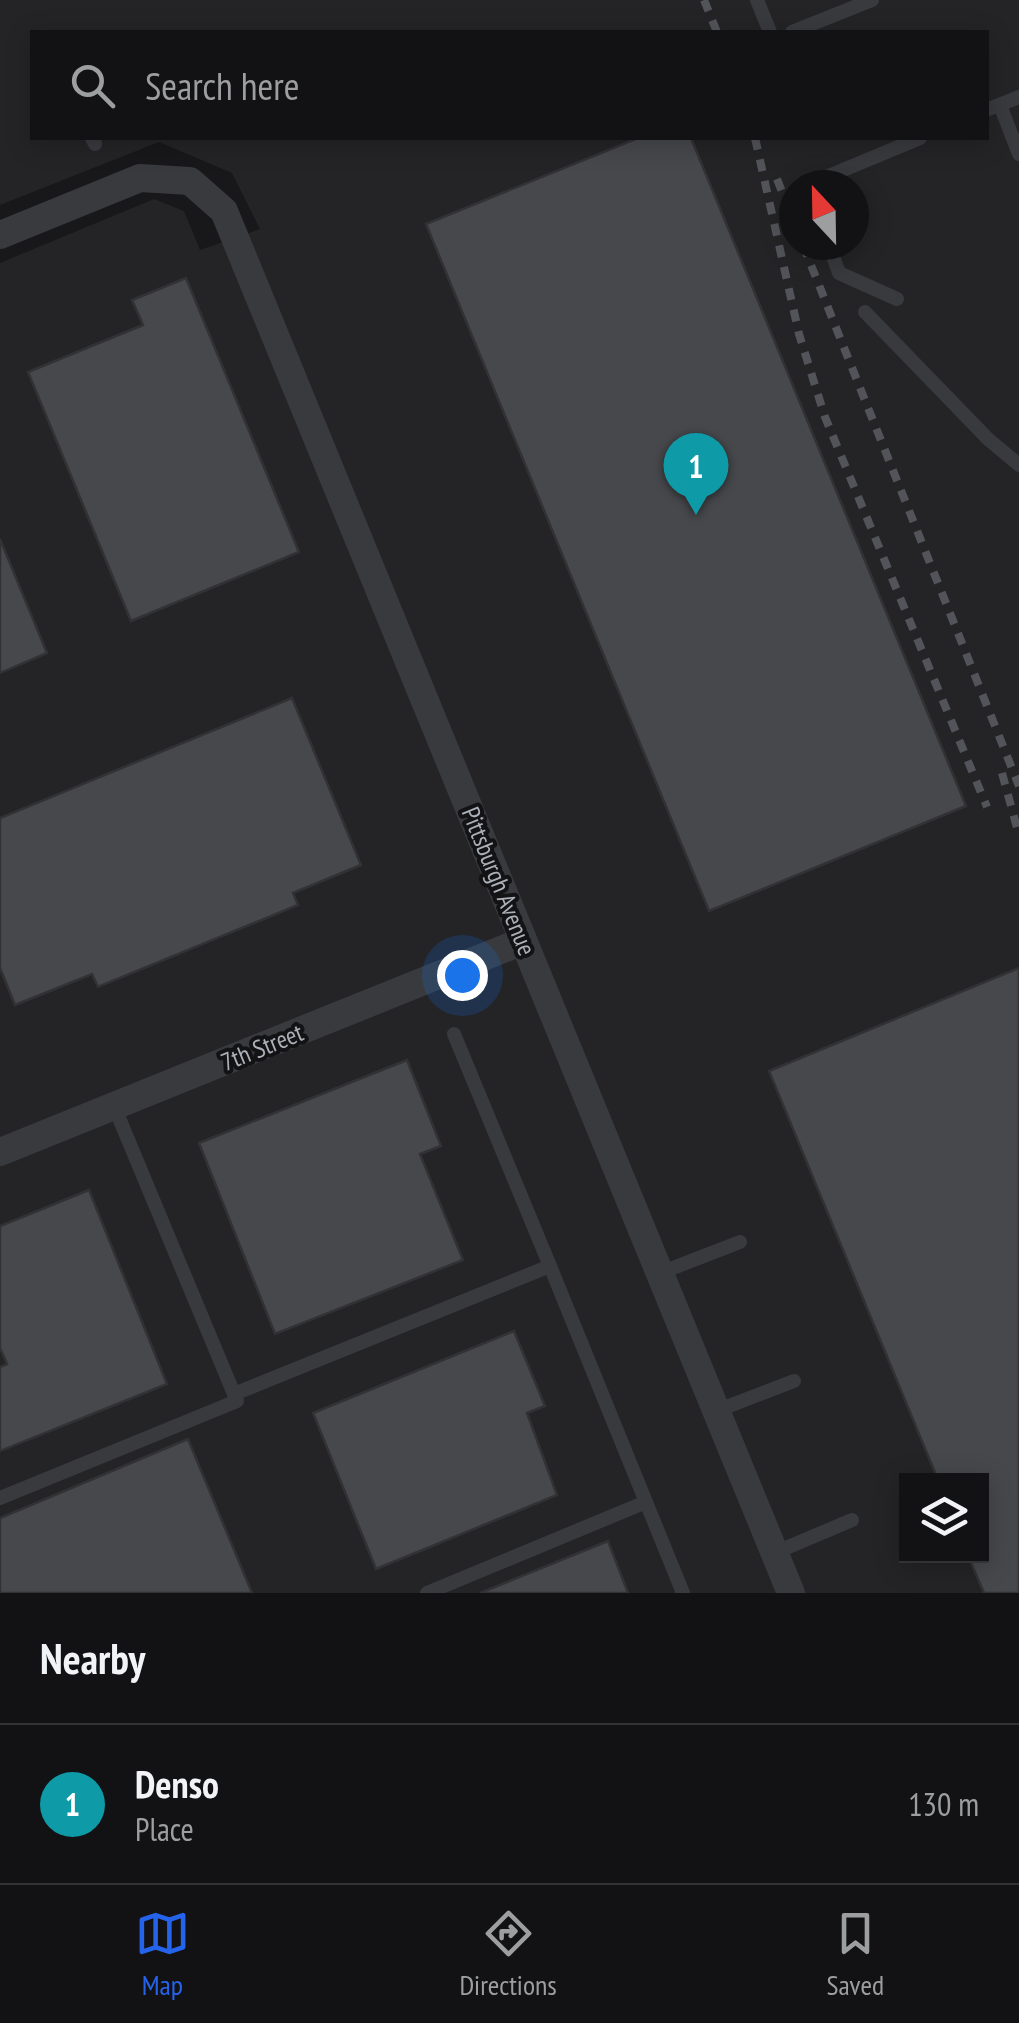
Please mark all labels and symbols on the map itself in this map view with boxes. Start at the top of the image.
north arrow [779,170,869,260]
pin: 1 [664,432,728,515]
street label: Pittsburgh Avenue [455,802,543,960]
your location [437,950,488,1001]
street label: 7th Street [216,1016,308,1078]

